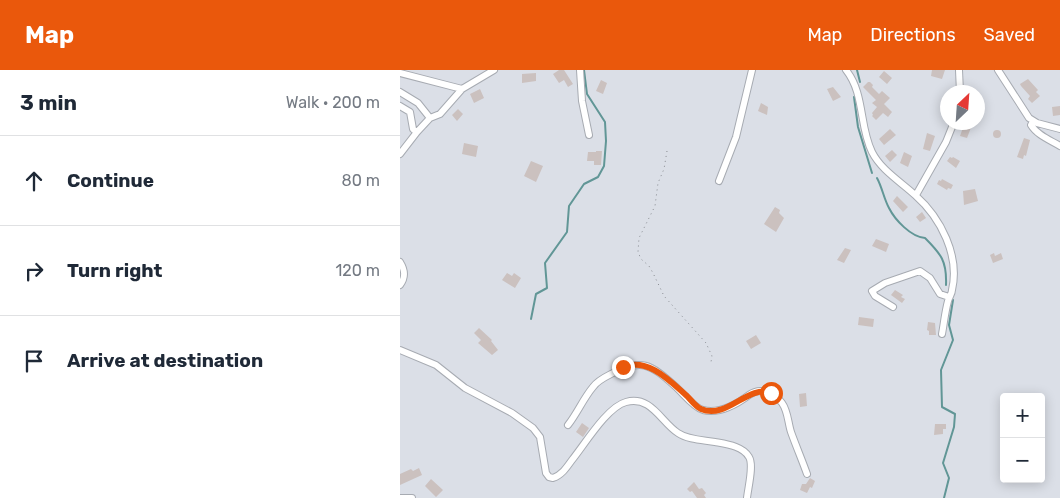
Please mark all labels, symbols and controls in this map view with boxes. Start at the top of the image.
text: Map [25,21,74,49]
text: Map [807,24,842,46]
text: Directions [870,24,956,46]
text: Saved [984,24,1035,46]
north arrow [940,85,985,130]
text: 3 min [20,90,77,115]
text: Walk · 200 m [286,93,380,112]
icon: ahead [20,167,48,195]
text: Continue [67,169,154,192]
text: 80 m [342,171,380,190]
icon: right [20,257,48,285]
text: Turn right [67,259,162,282]
text: 120 m [335,261,380,280]
icon: arrive [20,347,48,375]
text: Arrive at destination [67,349,263,372]
route end [612,356,635,379]
route start [760,382,783,405]
map controls [1000,393,1045,483]
button: + [1000,393,1045,438]
button: − [1000,438,1045,483]

